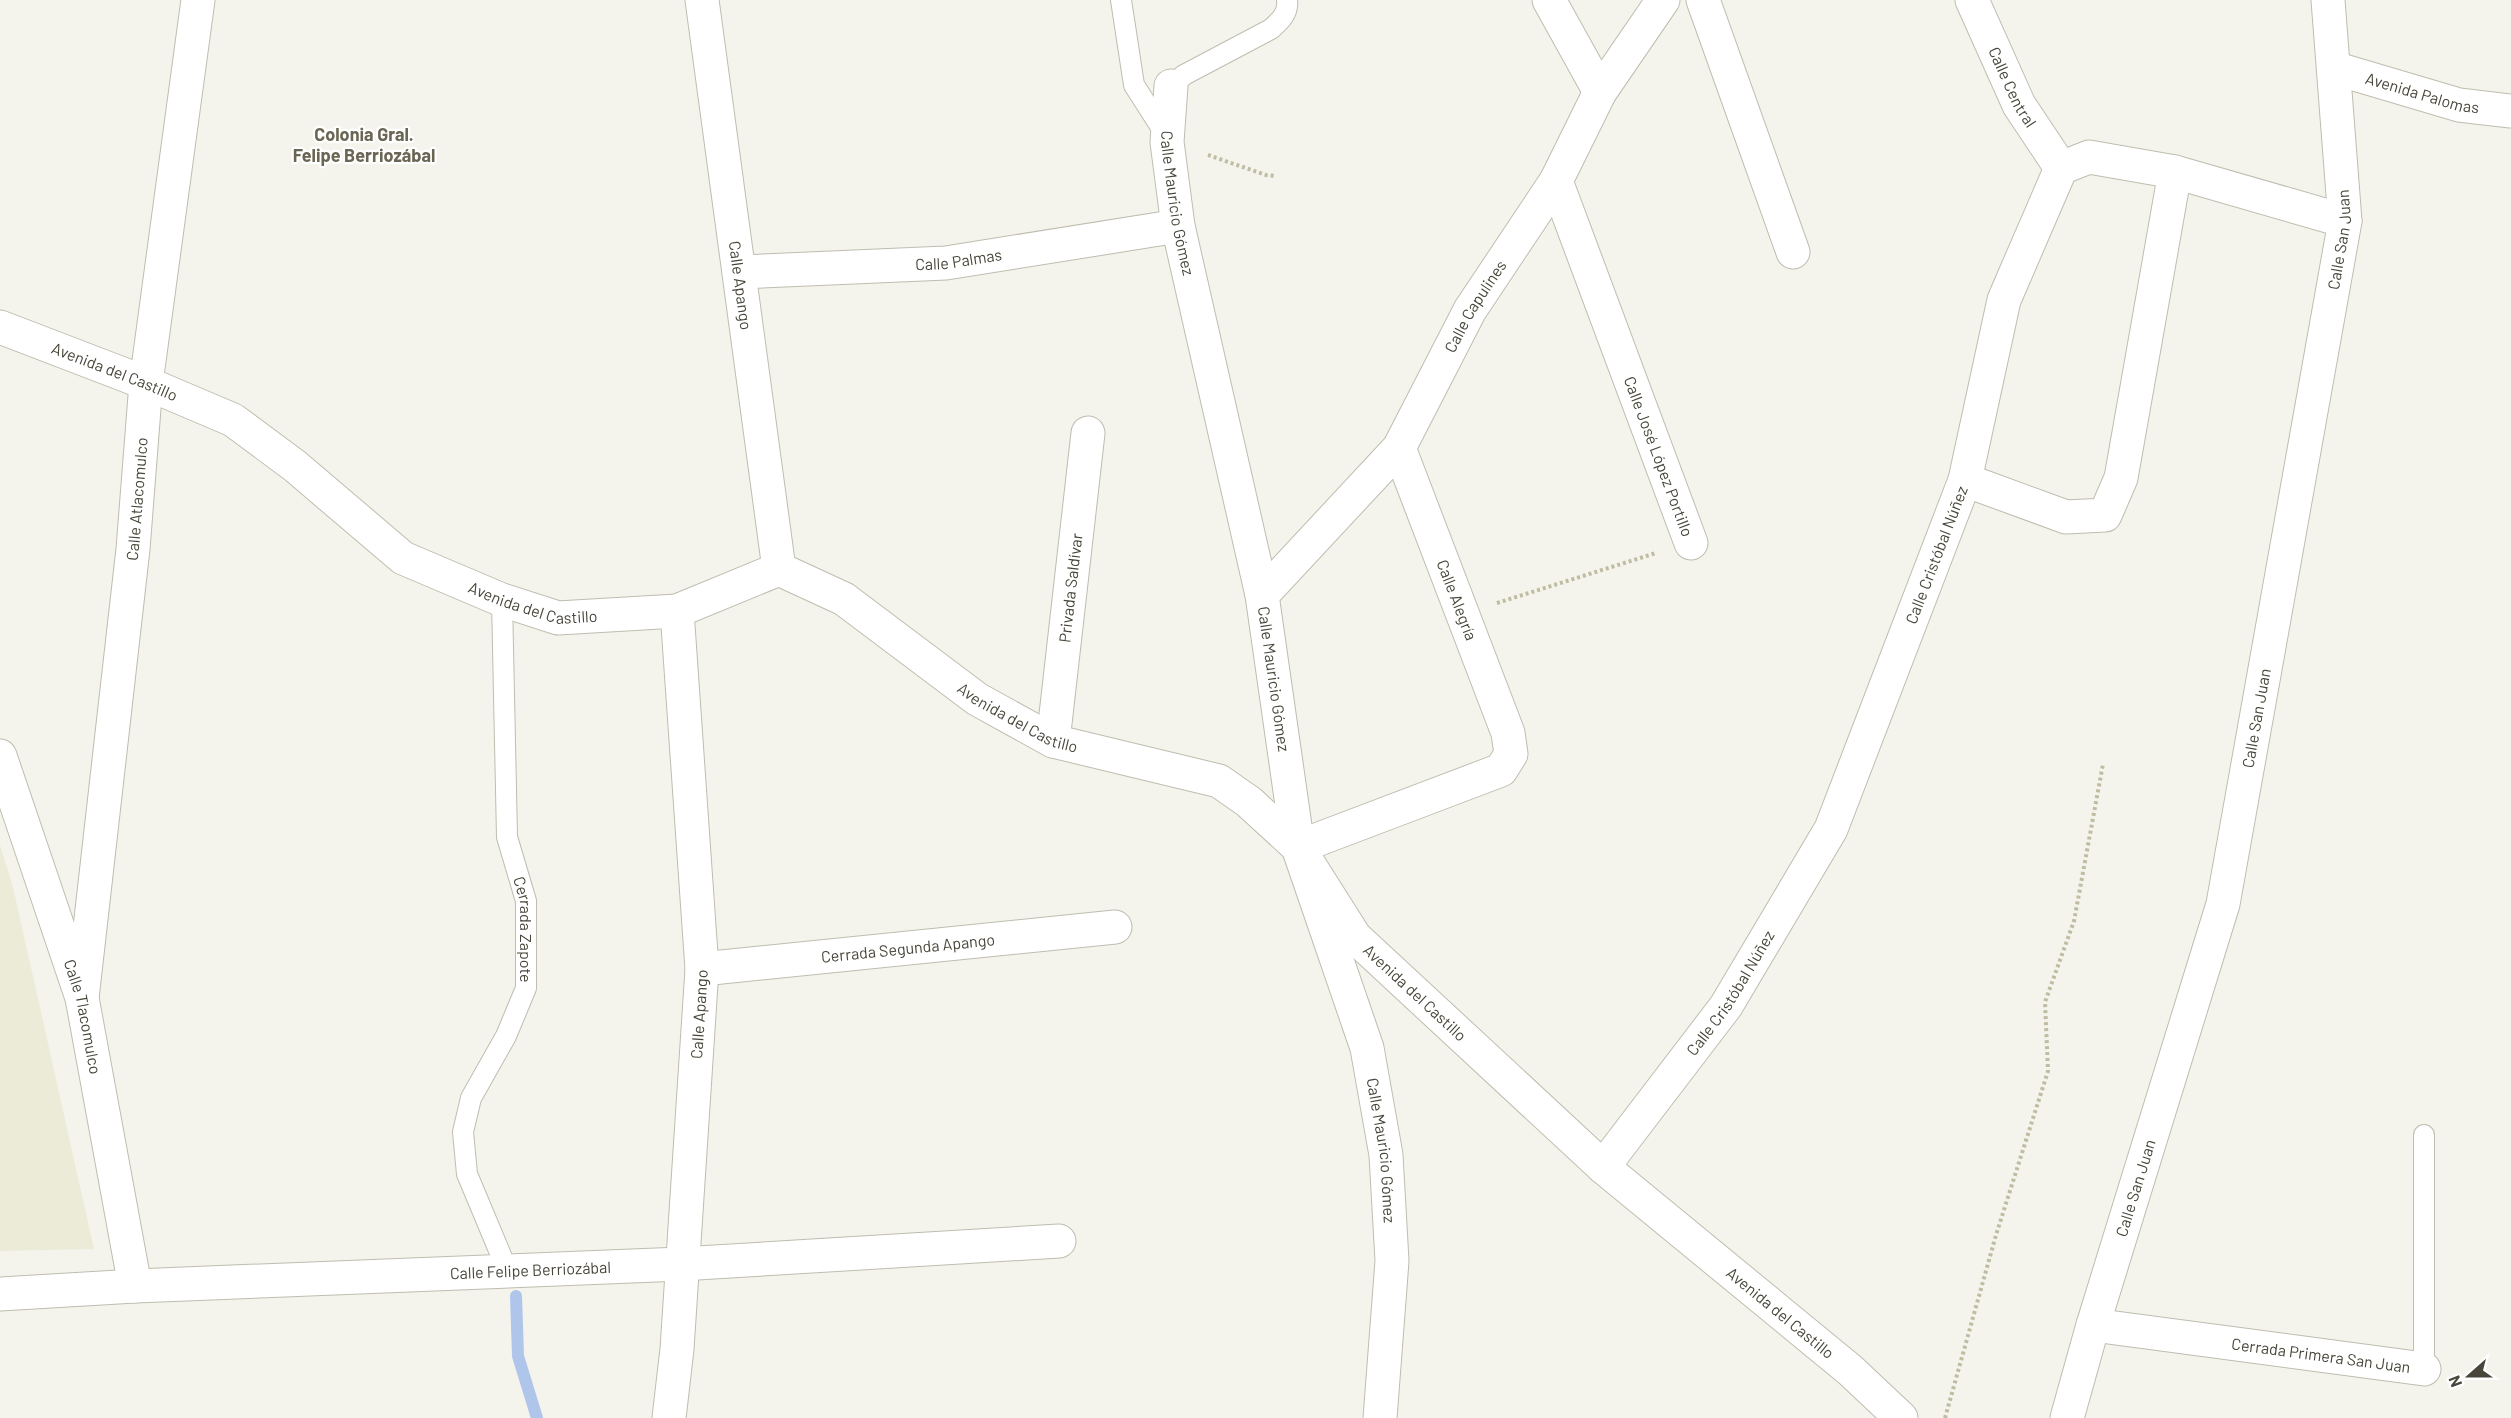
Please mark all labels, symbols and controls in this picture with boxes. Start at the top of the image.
street label: Calle Central [1985,44,2041,130]
street label: Avenida Palomas [2363,68,2480,116]
district label: Colonia Gral. Felipe Berriozábal [293,123,435,166]
street label: Calle Mauricio Gómez [1158,130,1199,277]
street label: Calle San Juan [2323,189,2354,291]
street label: Calle Apango [726,240,757,331]
street label: Calle Palmas [915,244,1003,273]
street label: Calle Capulines [1440,256,1510,355]
street label: Avenida del Castillo [49,338,181,404]
street label: Calle José López Portillo [1621,374,1698,539]
street label: Calle Atlacomulco [122,437,151,562]
street label: Calle Cristóbal Núñez [1901,483,1971,626]
street label: Privada Saldívar [1054,532,1086,644]
street label: Calle Alegría [1433,557,1482,643]
street label: Avenida del Castillo [466,577,598,627]
street label: Calle Mauricio Gómez [1255,605,1294,753]
street label: Calle San Juan [2237,667,2274,769]
street label: Avenida del Castillo [954,678,1080,756]
street label: Cerrada Zapote [510,874,536,983]
street label: Calle Cristóbal Núñez [1682,927,1778,1059]
street label: Cerrada Segunda Apango [820,929,996,966]
street label: Avenida del Castillo [1360,940,1471,1045]
street label: Calle Tlacomulco [61,957,106,1076]
street label: Calle Apango [686,969,711,1059]
street label: Calle Mauricio Gómez [1363,1076,1400,1224]
street label: Calle San Juan [2111,1137,2159,1239]
street label: Calle Felipe Berriozábal [450,1257,611,1282]
street label: Avenida del Castillo [1723,1263,1838,1362]
street label: Cerrada Primera San Juan [2230,1334,2412,1376]
north arrow [2439,1346,2499,1406]
text: N [2444,1373,2465,1390]

